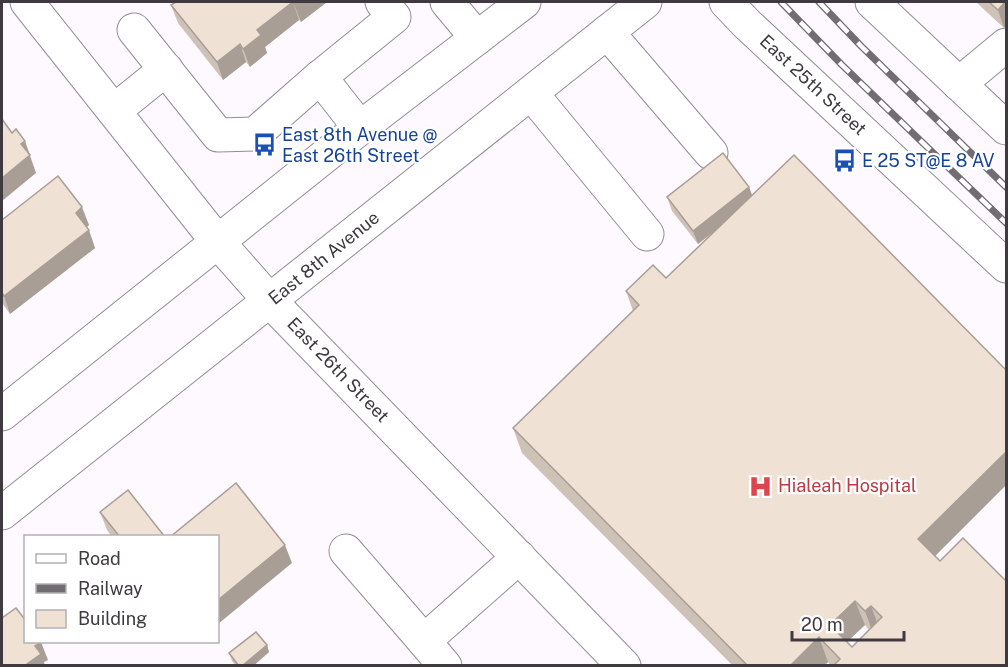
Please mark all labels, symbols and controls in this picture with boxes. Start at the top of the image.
street label: East 25th Street [756,30,871,139]
place label: East 8th Avenue @ East 26th Street [282,124,437,166]
bus stop icon: East 8th Avenue @ East 26th Street [251,132,277,158]
bus stop icon: E 25 ST@E 8 AV [831,148,857,174]
place label: E 25 ST@E 8 AV [862,150,995,171]
street label: East 8th Avenue [264,207,383,309]
street label: East 26th Street [283,313,394,426]
hospital icon: Hialeah Hospital [747,473,773,499]
place label: Hialeah Hospital [778,475,916,496]
legend [24,535,219,643]
text: Road [78,548,121,569]
text: Railway [78,578,143,599]
scale bar [792,604,904,642]
text: Building [78,608,147,629]
text: 20 m [801,614,843,635]

